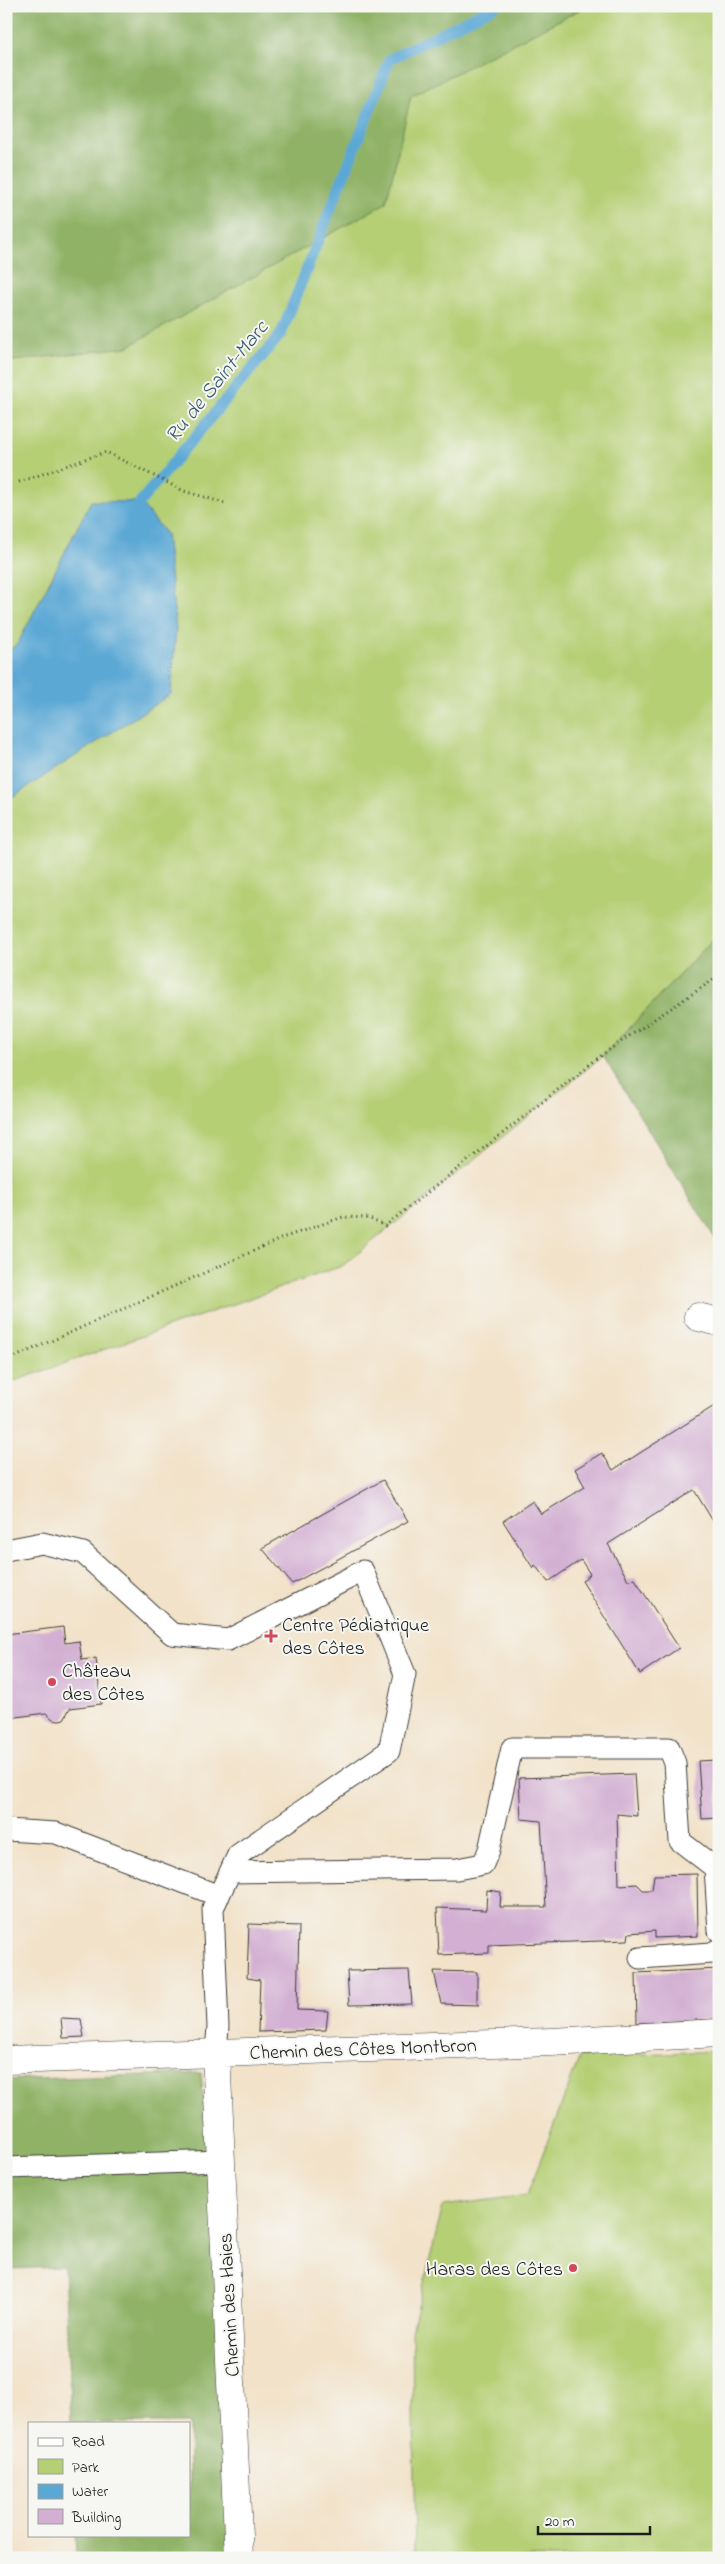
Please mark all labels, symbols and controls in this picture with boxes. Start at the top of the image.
water label: Ru de Saint-Marc [159,314,277,450]
place label: Centre Pédiatrique des Côtes [282,1612,429,1664]
marker: Centre Pédiatrique des Côtes [264,1629,278,1643]
place label: Château des Côtes [62,1658,145,1710]
marker: Château des Côtes [46,1676,58,1688]
street label: Chemin des Côtes Montbron [249,2032,477,2069]
street label: Chemin des Haies [212,2232,249,2378]
place label: Haras des Côtes [426,2256,563,2285]
marker: Haras des Côtes [567,2262,579,2274]
legend [28,2422,190,2536]
text: Road [72,2431,105,2453]
text: Park [72,2457,100,2479]
text: Water [72,2481,108,2503]
scale bar [538,2504,650,2536]
text: Building [71,2507,121,2530]
text: 20 m [545,2511,575,2533]

